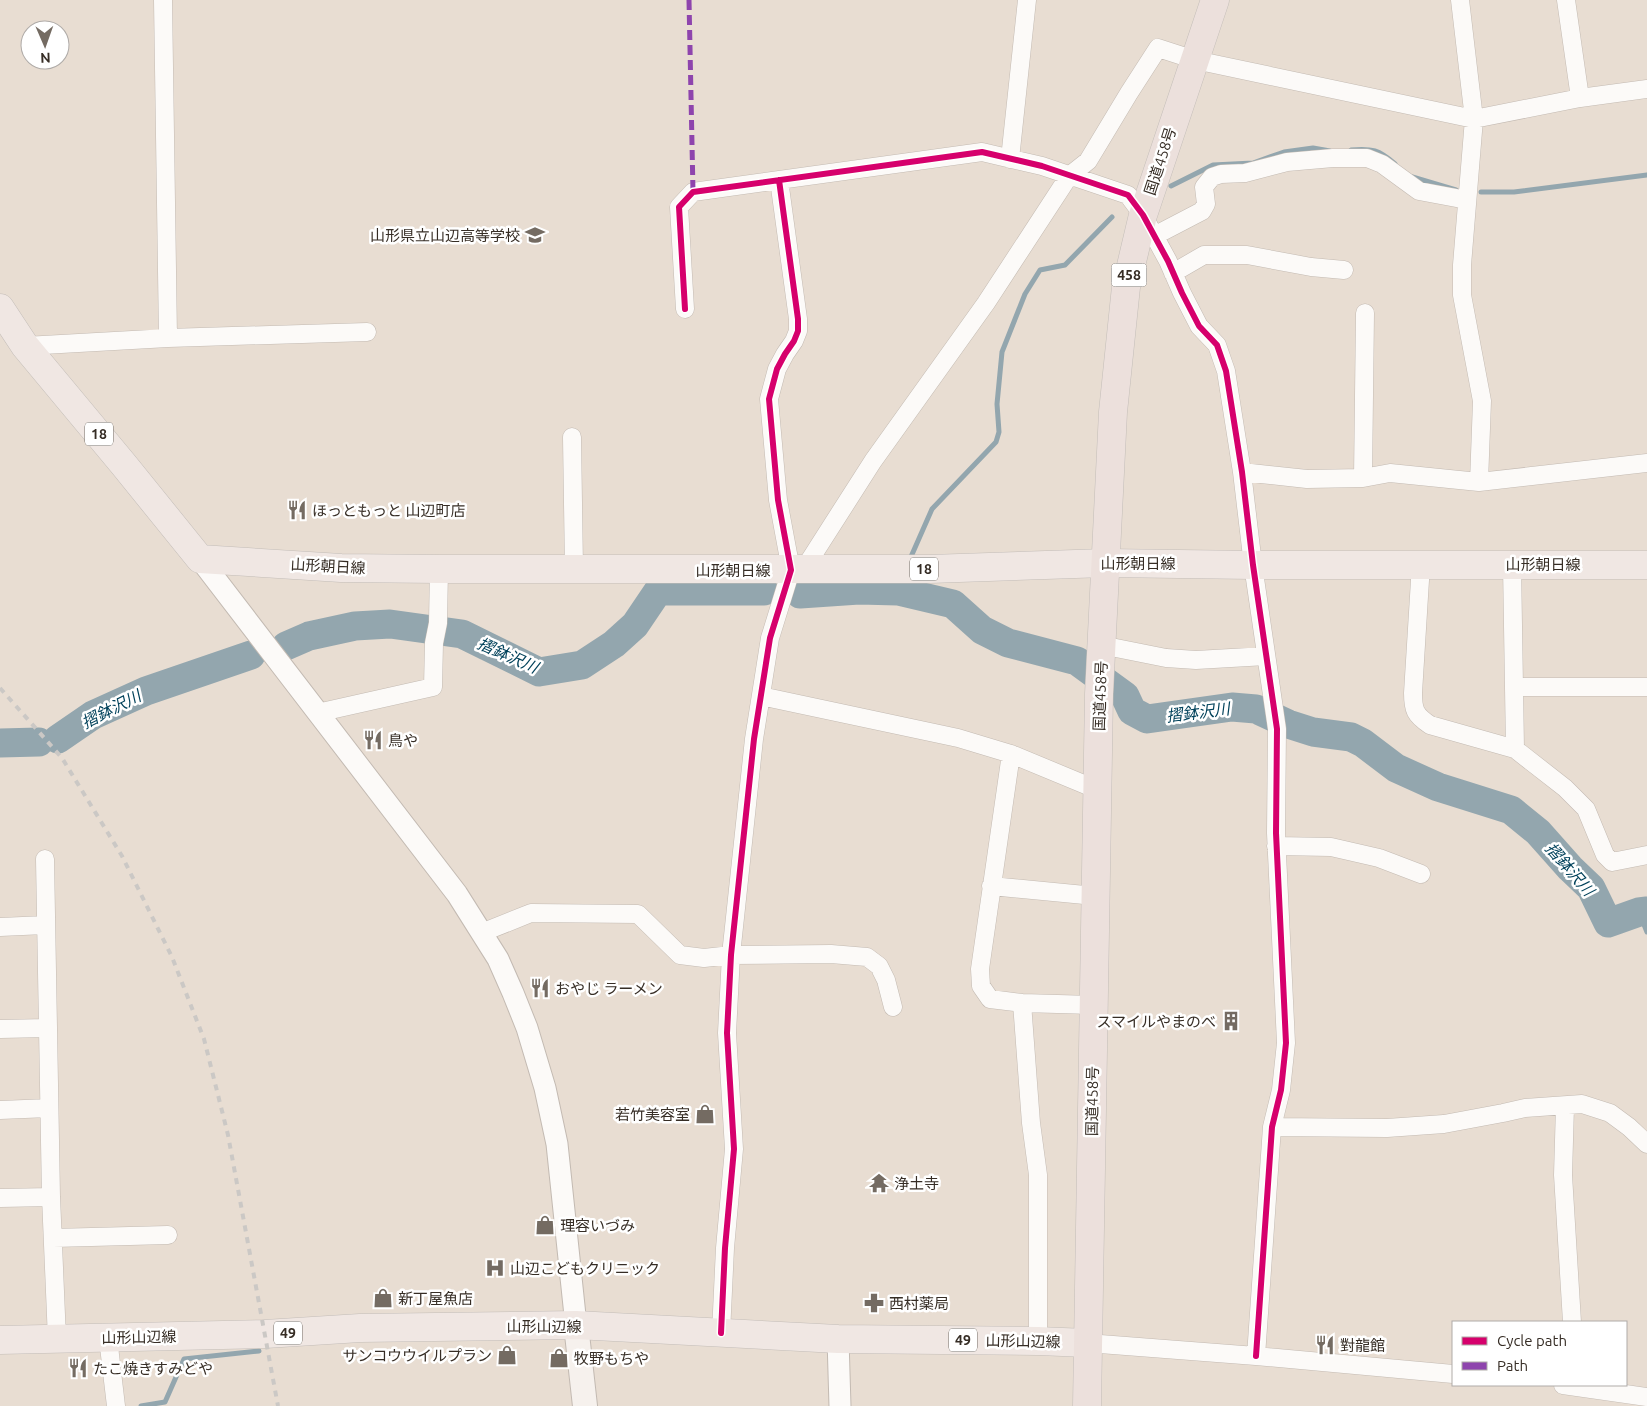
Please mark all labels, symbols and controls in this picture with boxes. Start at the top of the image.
north arrow [20,20,70,70]
text: N [40,50,51,66]
street label: 国道458号 [1141,125,1179,197]
school or university icon: 山形県立山辺高等学校 [524,224,546,246]
place label: 山形県立山辺高等学校 [370,227,520,244]
road number: 458 [1112,264,1146,286]
road number: 18 [85,422,113,446]
restaurant icon: ほっともっと 山辺町店 [286,499,308,521]
place label: ほっともっと 山辺町店 [312,502,465,519]
street label: 山形朝日線 [1100,555,1176,572]
street label: 山形朝日線 [290,556,366,576]
street label: 山形朝日線 [1505,556,1581,573]
road number: 18 [910,558,938,580]
street label: 山形朝日線 [695,562,771,579]
water label: 摺鉢沢川 [475,634,543,677]
street label: 国道458号 [1090,661,1110,731]
water label: 摺鉢沢川 [78,686,145,732]
water label: 摺鉢沢川 [1165,699,1233,725]
restaurant icon: 鳥や [362,729,384,751]
place label: 鳥や [388,732,418,749]
water label: 摺鉢沢川 [1542,839,1599,901]
restaurant icon: おやじ ラーメン [529,977,551,999]
place label: おやじ ラーメン [555,980,663,997]
building icon: スマイルやまのべ [1220,1010,1242,1032]
place label: スマイルやまのべ [1096,1013,1216,1030]
street label: 国道458号 [1083,1066,1101,1136]
shop icon: 若竹美容室 [694,1103,716,1125]
place label: 若竹美容室 [615,1106,690,1123]
temple icon: 浄土寺 [868,1172,890,1194]
place label: 浄土寺 [894,1175,939,1192]
shop icon: 理容いづみ [534,1214,556,1236]
place label: 理容いづみ [560,1217,635,1234]
hospital icon: 山辺こどもクリニック [484,1257,506,1279]
place label: 山辺こどもクリニック [510,1260,660,1277]
shop icon: 新丁屋魚店 [372,1287,394,1309]
place label: 新丁屋魚店 [398,1290,473,1307]
pharmacy icon: 西村薬局 [863,1292,885,1314]
place label: 西村薬局 [889,1295,949,1312]
street label: 山形山辺線 [506,1318,582,1335]
legend [1452,1321,1627,1386]
road number: 49 [274,1322,302,1345]
street label: 山形山辺線 [101,1328,177,1346]
road number: 49 [949,1328,977,1352]
street label: 山形山辺線 [985,1332,1061,1350]
text: Cycle path [1497,1332,1567,1349]
restaurant icon: 對龍館 [1314,1334,1336,1356]
place label: 對龍館 [1340,1337,1385,1354]
shop icon: サンコウウイルプラン [496,1344,518,1366]
place label: サンコウウイルプラン [343,1347,492,1364]
shop icon: 牧野もちや [548,1347,570,1369]
place label: 牧野もちや [574,1350,649,1367]
restaurant icon: たこ焼きすみどや [67,1357,89,1379]
text: Path [1497,1357,1528,1374]
place label: たこ焼きすみどや [93,1360,213,1377]

